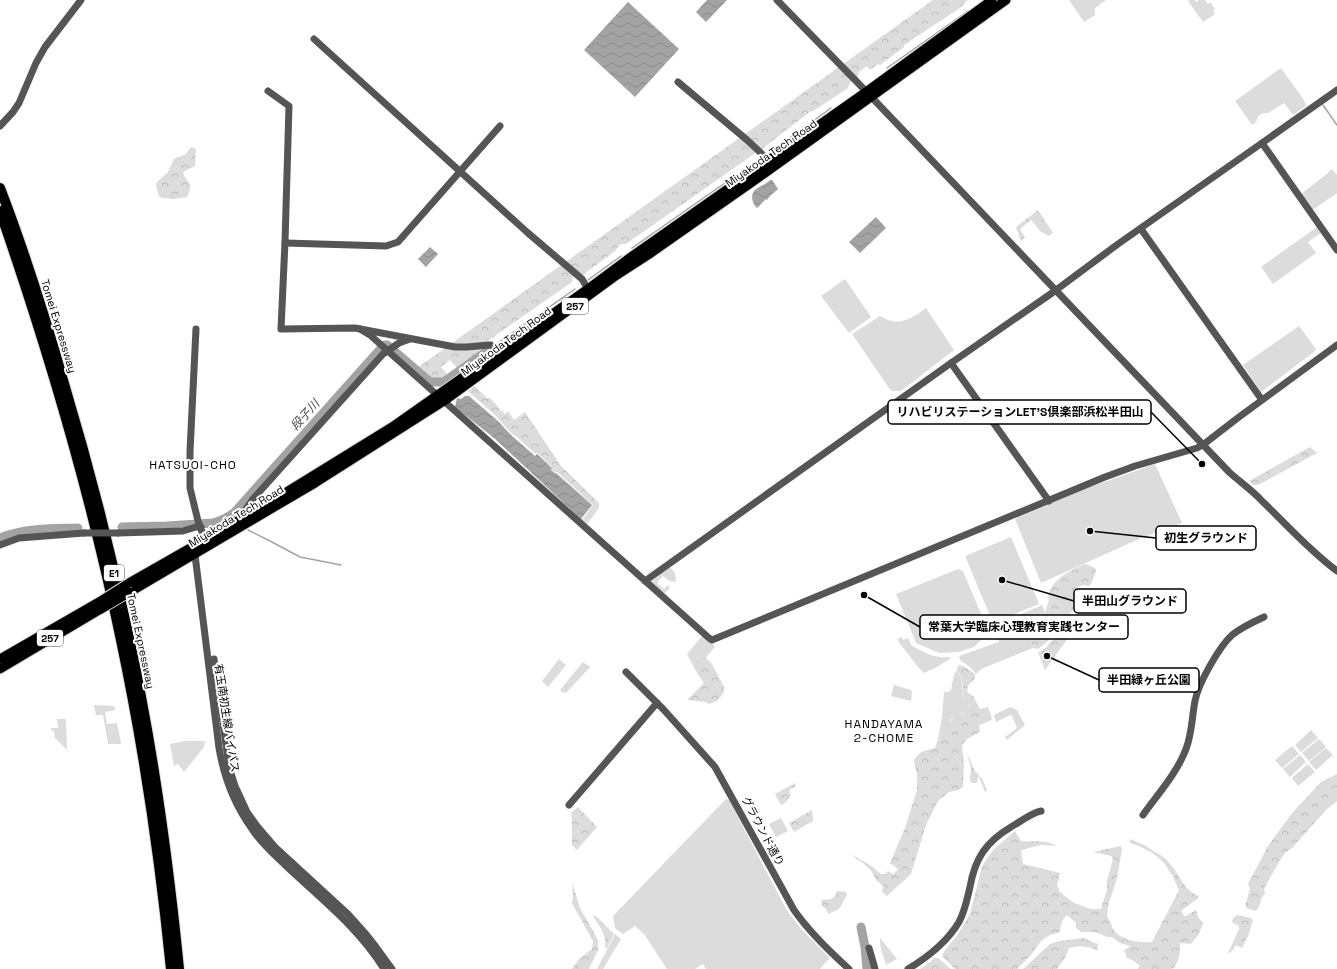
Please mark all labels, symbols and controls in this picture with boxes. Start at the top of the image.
street label: Miyakoda Tech Road [722,116,820,190]
street label: Tomei Expressway [38,278,80,374]
road number: 257 [562,298,588,314]
street label: Miyakoda Tech Road [458,303,554,379]
water label: 段子川 [287,395,324,434]
callout: リハビリステーションLET’S倶楽部浜松半田山 [888,400,1151,424]
text: リハビリステーションLET’S倶楽部浜松半田山 [897,404,1143,420]
district label: HATSUOI-CHO [149,457,237,473]
street label: Miyakoda Tech Road [186,482,286,550]
callout: 初生グラウンド [1156,526,1256,550]
text: 初生グラウンド [1164,530,1248,546]
road number: E1 [104,565,124,581]
callout: 半田山グラウンド [1074,589,1186,613]
street label: Tomei Expressway [124,592,158,690]
text: 半田山グラウンド [1082,593,1178,609]
callout: 常葉大学臨床心理教育実践センター [920,615,1128,639]
text: 常葉大学臨床心理教育実践センター [928,619,1120,635]
road number: 257 [37,630,63,646]
street label: 有玉南初生線バイパス [211,663,243,773]
callout: 半田緑ヶ丘公園 [1099,668,1199,692]
text: 半田緑ヶ丘公園 [1107,672,1191,688]
district label: HANDAYAMA 2-CHOME [845,716,923,746]
street label: グラウンド通り [739,794,787,868]

